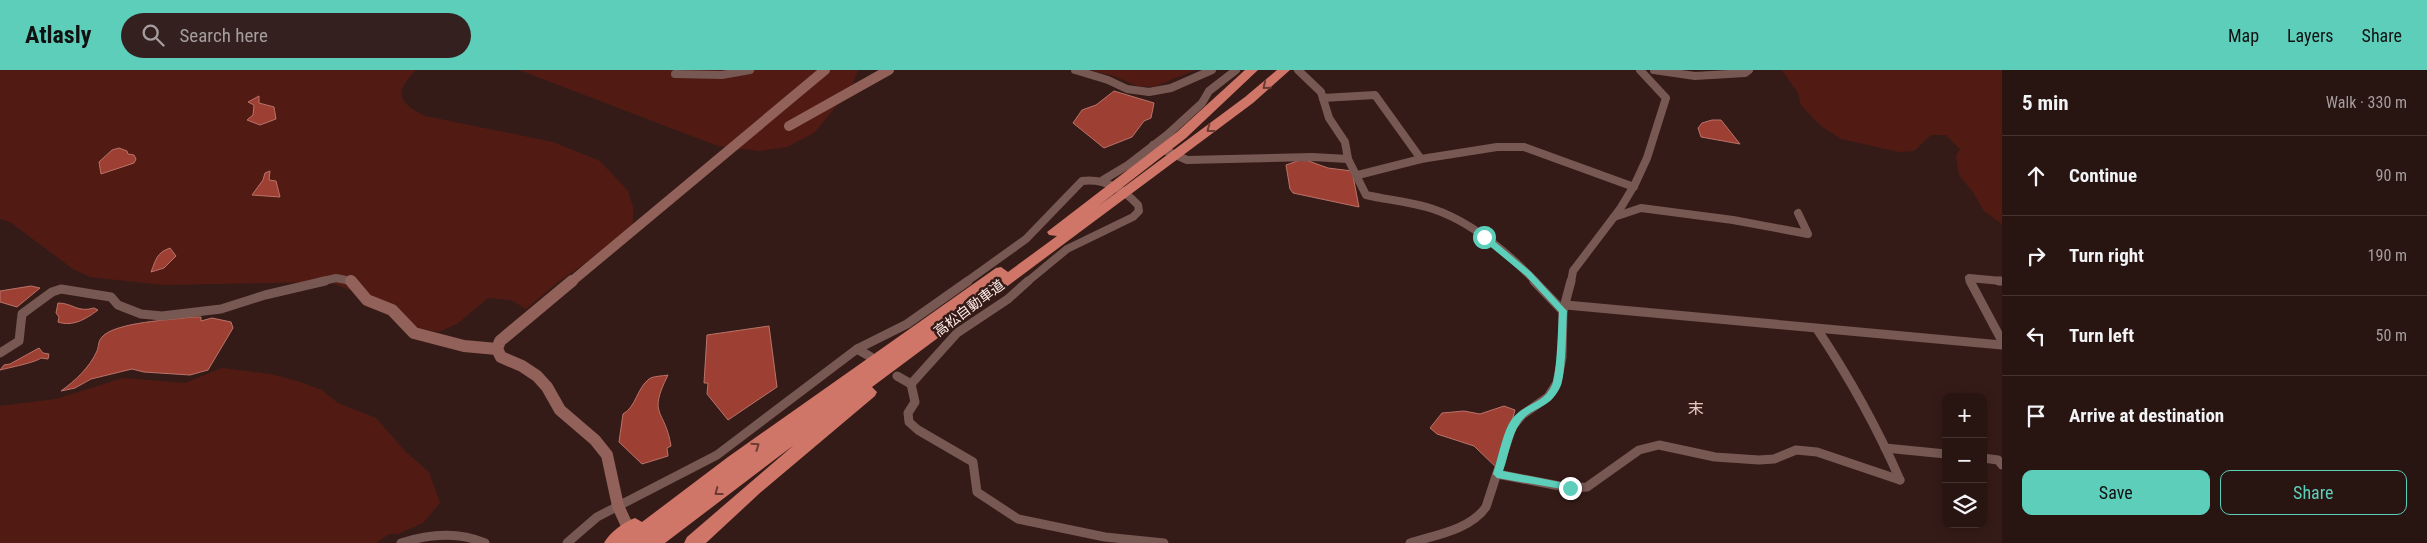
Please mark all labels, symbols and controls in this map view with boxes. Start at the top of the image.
search box [121,13,471,58]
text: Atlasly [25,21,91,49]
icon: search [139,21,167,49]
text: Search here [179,24,268,47]
text: Map [2228,25,2259,46]
text: Layers [2287,25,2334,46]
text: Share [2362,25,2402,46]
one-way arrow [1262,80,1271,89]
text: 5 min [2022,91,2069,115]
text: Walk · 330 m [2326,93,2407,112]
one-way arrow [1206,123,1216,132]
icon: ahead [2022,162,2050,190]
text: Continue [2069,164,2137,187]
text: 90 m [2375,166,2407,185]
route start [1473,226,1496,249]
icon: right [2022,242,2050,270]
text: Turn right [2069,244,2144,267]
text: 190 m [2368,246,2407,265]
street label: 高松自動車道 [931,276,1007,340]
icon: left [2022,322,2050,350]
text: Turn left [2069,324,2134,347]
text: 50 m [2375,326,2407,345]
map controls [1942,393,1987,528]
button: + [1942,393,1987,438]
district label: 末 [1688,399,1704,418]
icon: arrive [2022,402,2050,430]
text: Arrive at destination [2069,404,2224,427]
button: − [1942,438,1987,483]
one-way arrow [750,443,760,452]
button: Save [2022,470,2210,515]
button: Share [2220,470,2407,515]
route end [1559,477,1582,500]
button: layers [1942,483,1987,528]
one-way arrow [714,486,724,495]

